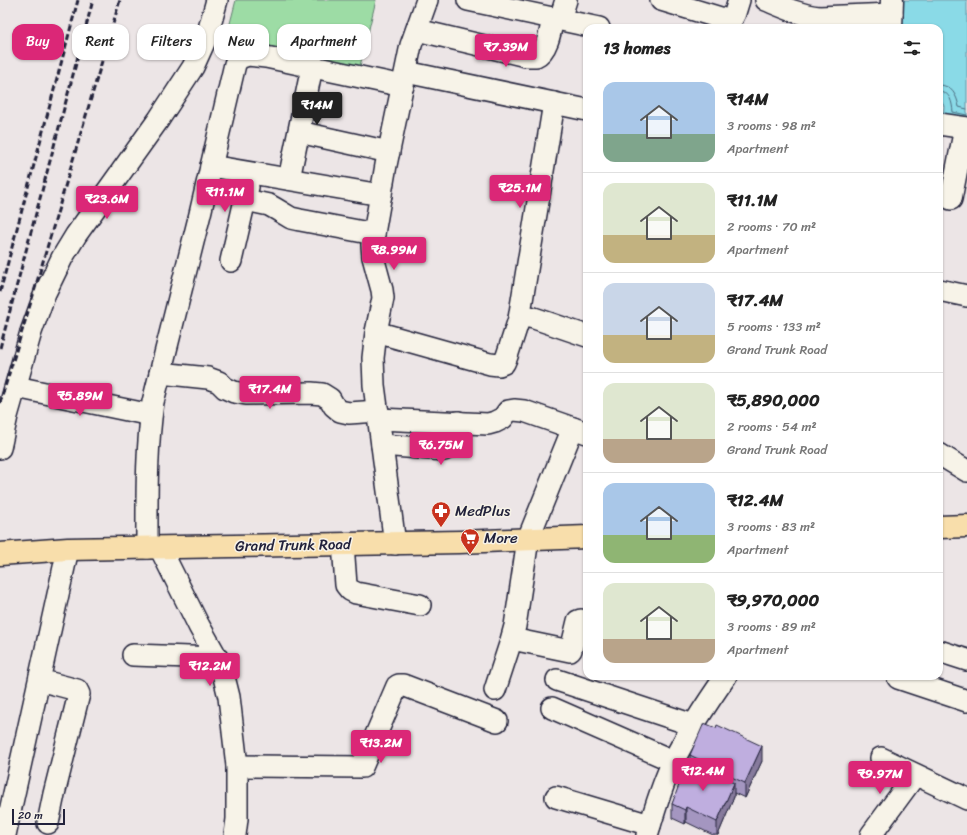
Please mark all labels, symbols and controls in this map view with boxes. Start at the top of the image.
chip: Buy [12,24,64,60]
chip: Rent [72,24,129,60]
chip: Filters [137,24,206,60]
chip: New [214,24,269,60]
chip: Apartment [277,24,371,60]
text: 13 homes [603,33,670,63]
pin: ₹7.39M [473,34,539,68]
text: ₹7.39M [484,35,528,58]
icon: filters [901,37,923,59]
text: ₹14M [727,84,768,114]
pin: ₹14M [293,92,341,126]
text: ₹14M [301,93,333,116]
icon: home [635,98,683,146]
text: 3 rooms · 98 m² [727,114,816,137]
text: Apartment [727,137,788,160]
pin: ₹25.1M [487,175,553,209]
text: ₹25.1M [499,176,541,199]
pin: ₹11.1M [192,179,258,213]
text: ₹11.1M [206,180,244,203]
text: ₹11.1M [727,185,777,215]
pin: ₹23.6M [74,186,140,220]
text: ₹23.6M [85,187,129,210]
icon: home [635,199,683,247]
text: 2 rooms · 70 m² [727,215,816,238]
pin: ₹8.99M [361,237,427,271]
text: ₹8.99M [371,238,417,261]
text: Apartment [727,238,788,261]
text: ₹17.4M [727,285,783,315]
icon: home [635,299,683,347]
text: 5 rooms · 133 m² [727,315,821,338]
text: Grand Trunk Road [727,338,827,361]
pin: ₹17.4M [237,376,303,410]
text: ₹17.4M [249,377,291,400]
pin: ₹5.89M [47,383,113,417]
text: ₹5.89M [57,384,103,407]
text: ₹5,890,000 [727,385,820,415]
icon: home [635,399,683,447]
text: 2 rooms · 54 m² [727,415,817,438]
pin: ₹6.75M [408,432,474,466]
text: ₹6.75M [419,433,463,456]
text: Grand Trunk Road [727,438,827,461]
text: ₹12.4M [727,485,783,515]
place label: MedPlus [455,498,511,524]
icon: home [635,499,683,547]
pharmacy icon: MedPlus [430,500,452,528]
text: 3 rooms · 83 m² [727,515,815,538]
place label: More [484,525,518,551]
supermarket icon: More [459,527,481,555]
street label: Grand Trunk Road [235,531,352,559]
text: Apartment [727,538,788,561]
text: ₹9,970,000 [727,585,819,615]
icon: home [635,599,683,647]
text: 3 rooms · 89 m² [727,615,816,638]
text: Apartment [727,638,788,661]
pin: ₹12.2M [177,653,243,687]
text: ₹12.2M [189,654,231,677]
pin: ₹13.2M [348,730,414,764]
text: ₹13.2M [360,731,402,754]
pin: ₹12.4M [670,758,736,792]
text: ₹12.4M [681,759,725,782]
pin: ₹9.97M [847,761,913,795]
text: ₹9.97M [857,762,903,785]
text: 20 m [18,806,43,825]
scale bar [12,807,65,826]

